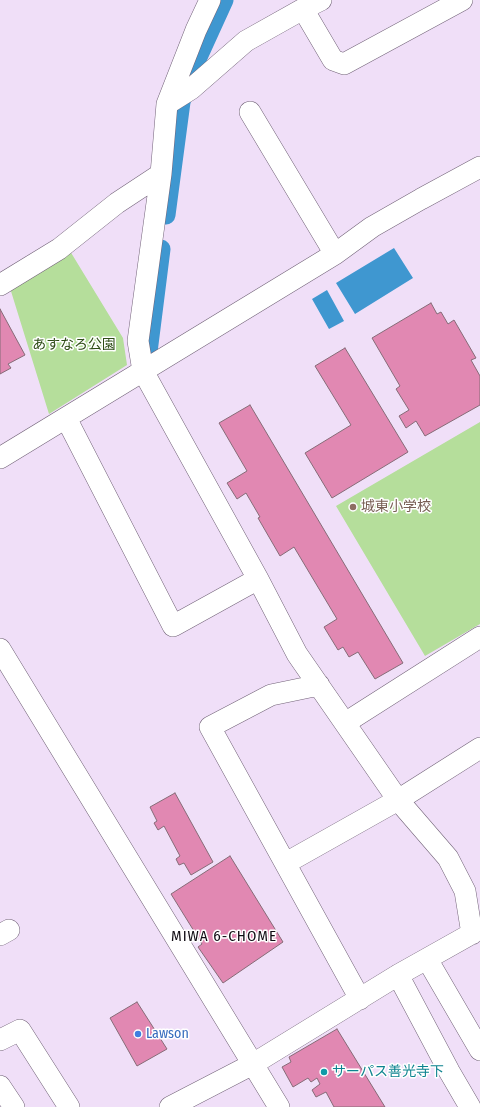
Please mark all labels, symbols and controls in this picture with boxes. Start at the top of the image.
park label: あすなろ公園 [32,337,116,353]
place label: 城東小学校 [361,499,431,515]
marker: 城東小学校 [348,502,358,512]
district label: MIWA 6-CHOME [171,928,277,946]
place label: Lawson [146,1026,189,1042]
marker: Lawson [133,1029,143,1039]
place label: サーパス善光寺下 [332,1064,444,1080]
marker: サーパス善光寺下 [319,1067,329,1077]

